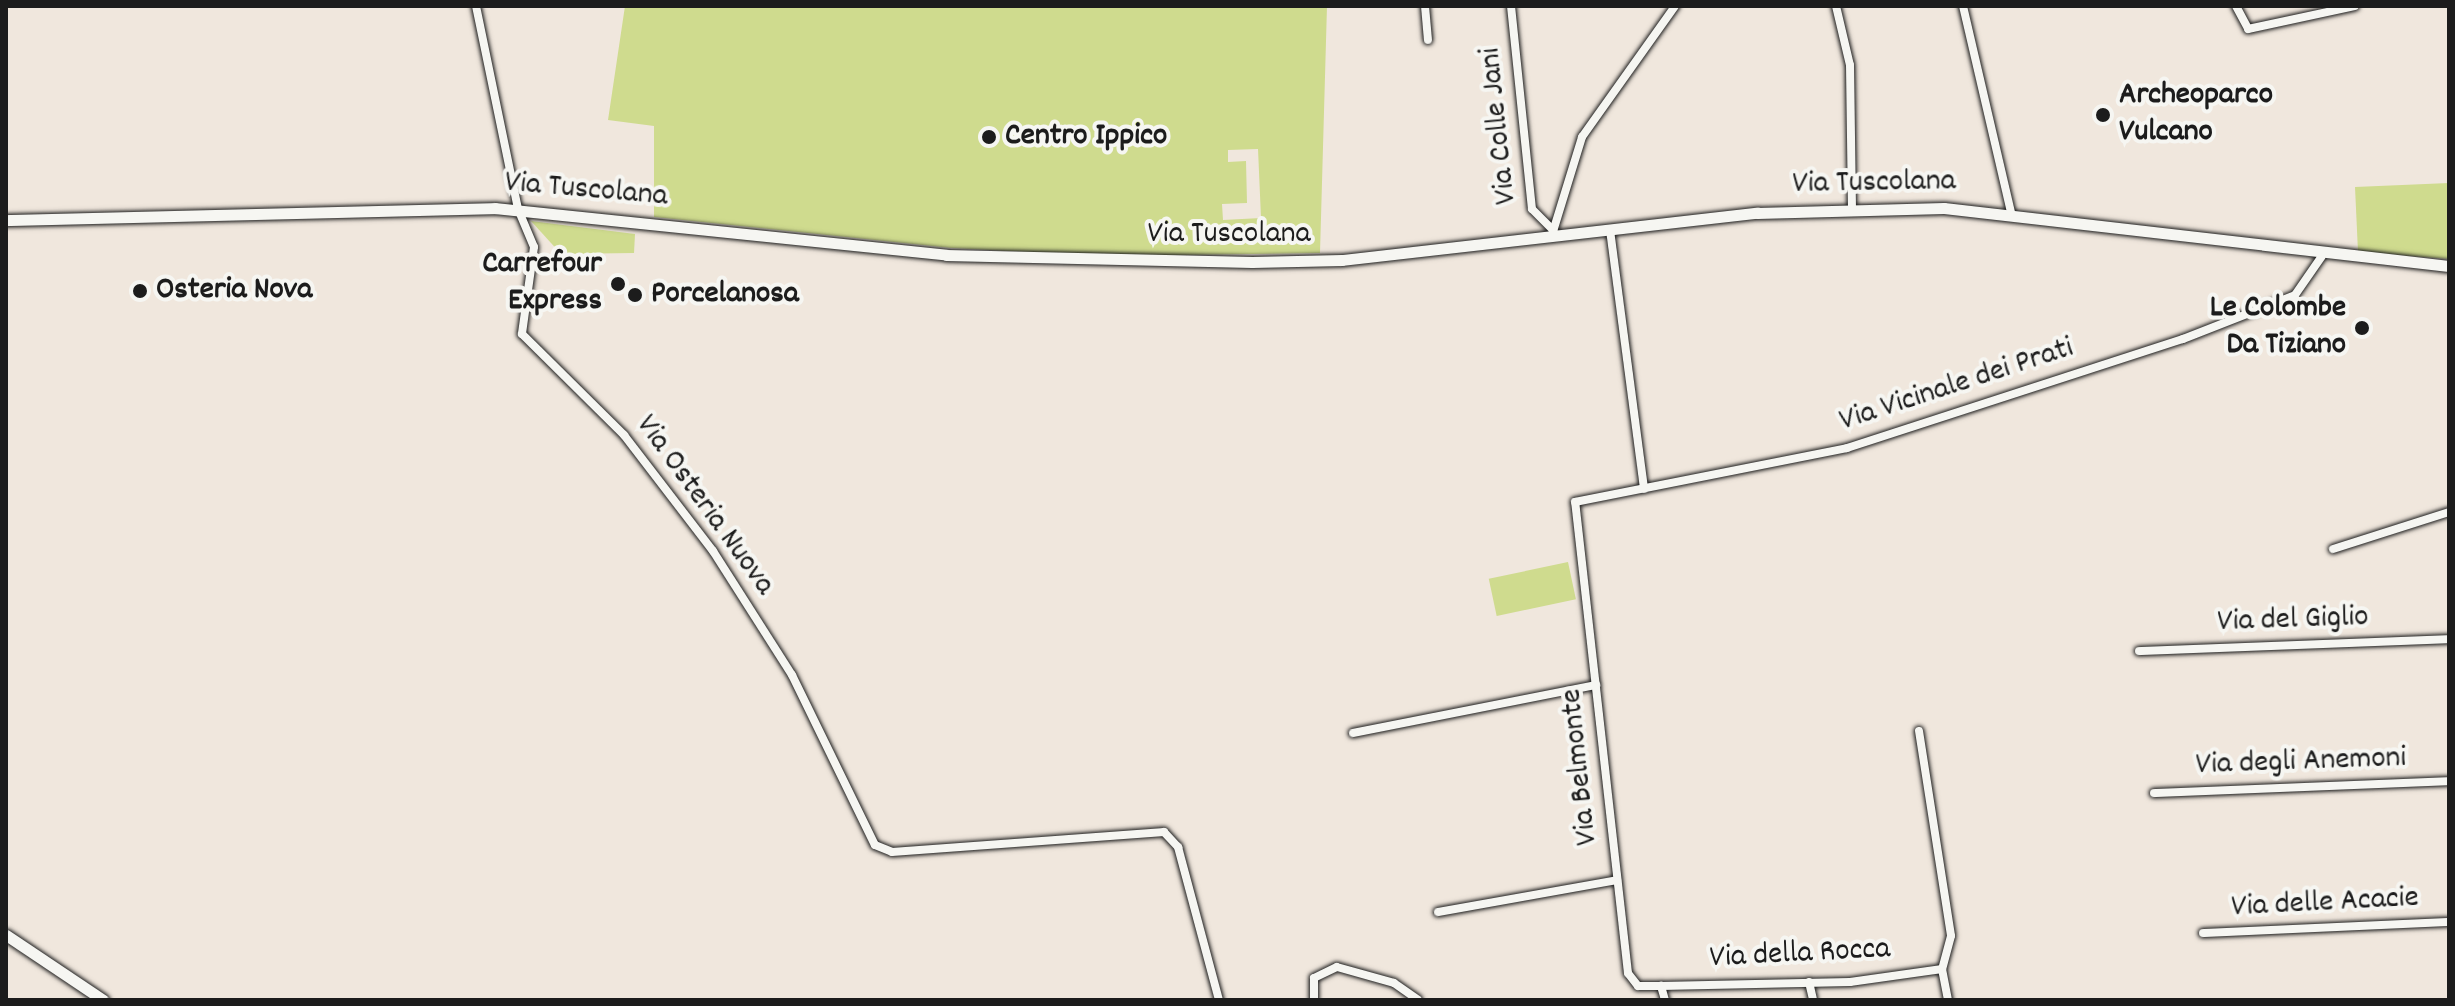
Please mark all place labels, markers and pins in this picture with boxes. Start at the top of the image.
place label: Archeoparco Vulcano [2119,78,2273,153]
marker: Archeoparco Vulcano [2094,106,2112,124]
place label: Centro Ippico [1005,118,1167,156]
marker: Centro Ippico [980,128,998,146]
place label: Carrefour Express [482,247,602,322]
place label: Osteria Nova [156,272,312,310]
marker: Carrefour Express [609,275,627,293]
place label: Porcelanosa [651,276,799,314]
marker: Osteria Nova [131,282,149,300]
marker: Porcelanosa [626,286,644,304]
place label: Le Colombe Da Tiziano [2210,291,2346,366]
marker: Le Colombe Da Tiziano [2353,319,2371,337]

